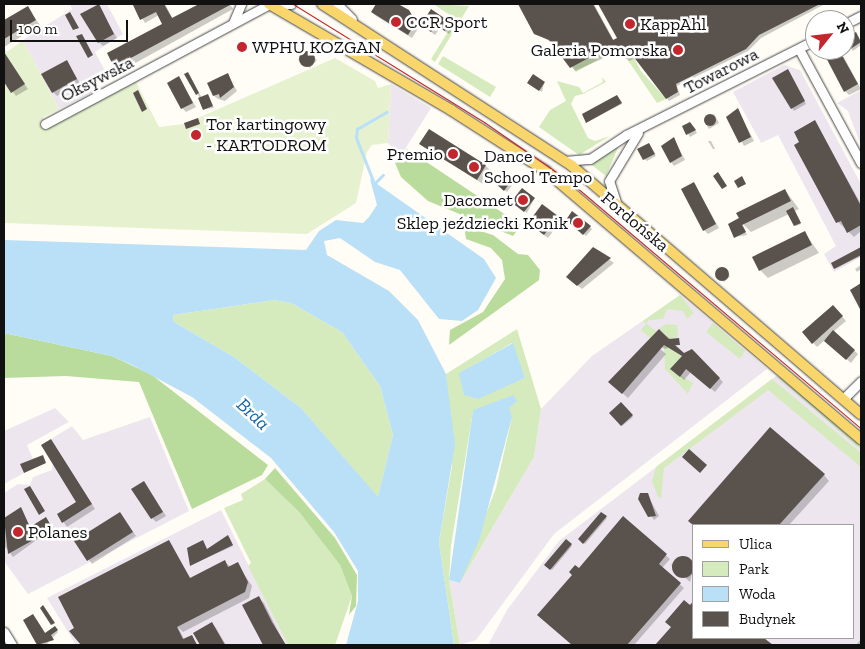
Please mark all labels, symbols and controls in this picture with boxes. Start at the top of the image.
scale bar [12,10,130,42]
north arrow [805,10,855,60]
place label: CCR Sport [406,11,487,33]
place label: KappAhl [640,13,706,35]
marker: CCR Sport [390,16,402,28]
marker: KappAhl [624,18,636,30]
text: N [833,19,853,37]
text: 100 m [18,20,57,38]
place label: WPHU KOZGAN [252,36,381,58]
place label: Galeria Pomorska [531,39,668,61]
marker: WPHU KOZGAN [236,41,248,53]
street label: Towarowa [680,43,762,99]
marker: Galeria Pomorska [672,44,684,56]
street label: Oksywska [57,51,137,107]
place label: Tor kartingowy - KARTODROM [206,114,327,156]
marker: Tor kartingowy - KARTODROM [190,129,202,141]
place label: Premio [387,143,443,165]
place label: Dance School Tempo [484,146,592,188]
marker: Premio [447,148,459,160]
marker: Dance School Tempo [468,161,480,173]
street label: Fordońska [597,187,673,257]
place label: Dacomet [443,189,513,211]
marker: Dacomet [517,194,529,206]
place label: Sklep jeździecki Konik [397,212,568,234]
marker: Sklep jeździecki Konik [572,217,584,229]
water label: Brda [232,393,274,435]
place label: Polanes [28,521,87,543]
legend [692,524,855,639]
marker: Polanes [12,526,24,538]
text: Ulica [739,535,772,553]
text: Park [739,560,769,578]
text: Woda [739,585,776,603]
text: Budynek [739,610,796,628]

